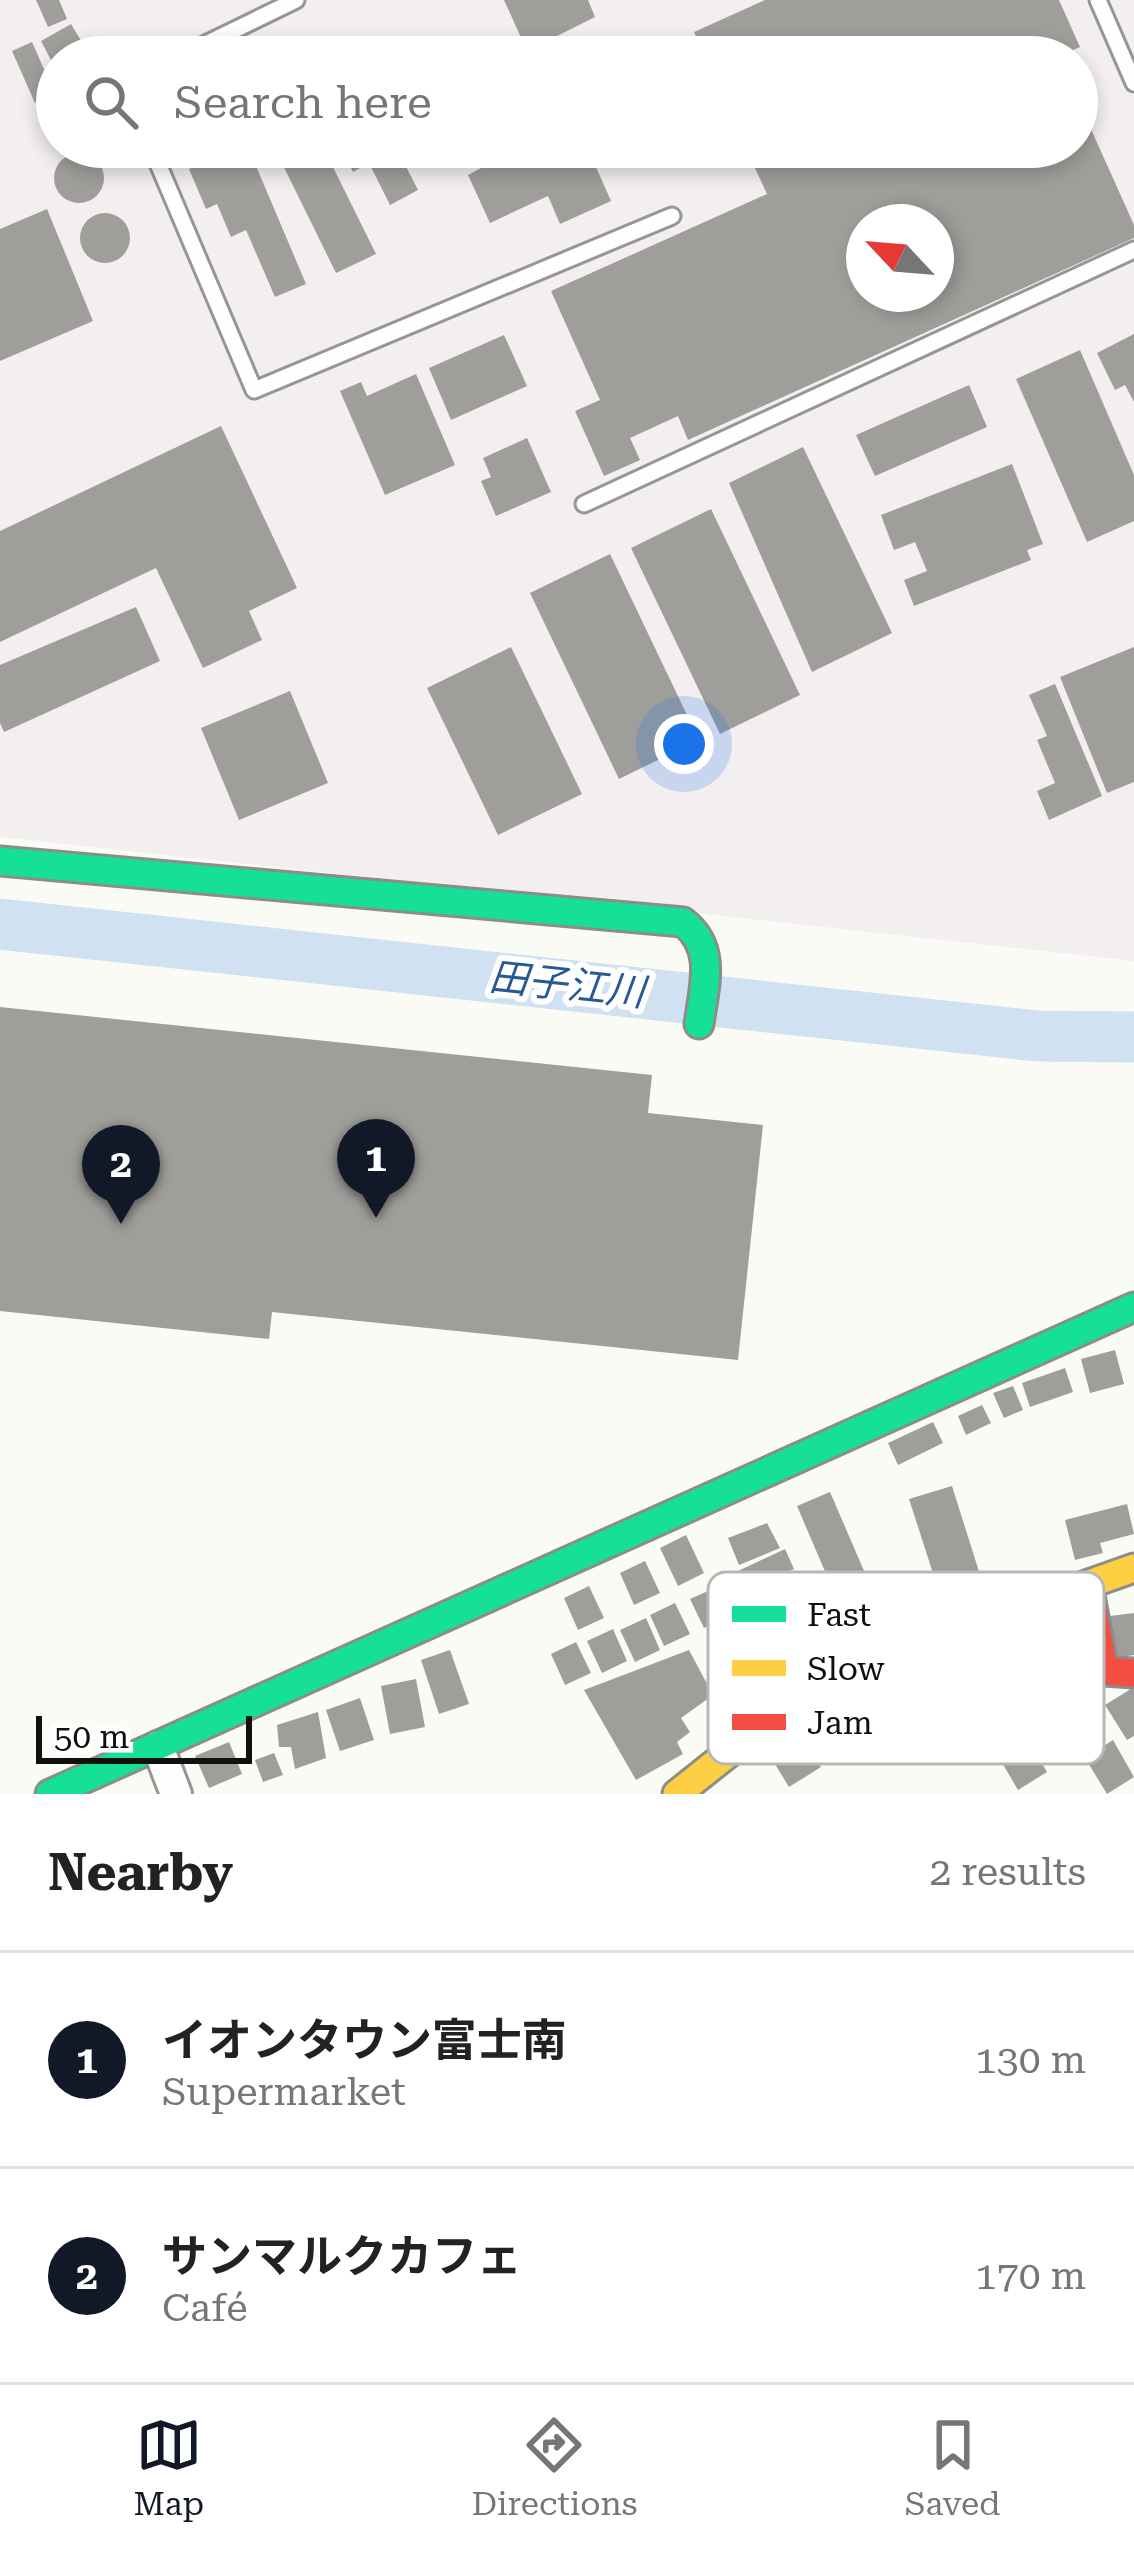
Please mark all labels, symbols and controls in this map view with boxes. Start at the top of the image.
search box [36,36,1098,168]
icon: search [78,69,144,135]
text: Search here [174,76,432,129]
north arrow [846,204,954,312]
your location [654,714,714,774]
water label: 田子江川 [487,954,651,1016]
pin: 1 [337,1119,415,1218]
pin: 2 [82,1125,160,1224]
legend [708,1572,1104,1764]
text: Fast [807,1595,871,1634]
text: Slow [807,1649,885,1688]
text: Jam [807,1703,873,1742]
scale bar [36,1710,252,1763]
text: 50 m [54,1717,129,1756]
text: Nearby [48,1843,233,1902]
text: 2 results [929,1849,1086,1895]
text: イオンタウン富士南 [162,2014,567,2067]
text: 1 [76,2037,98,2083]
text: 130 m [975,2037,1086,2083]
text: Supermarket [162,2069,406,2115]
text: サンマルクカフェ [162,2230,522,2283]
text: 2 [76,2253,98,2299]
text: 170 m [975,2253,1086,2299]
text: Café [162,2285,248,2331]
tab: Map [134,2412,204,2523]
tab: Directions [471,2412,637,2523]
tab: Saved [905,2412,1000,2523]

